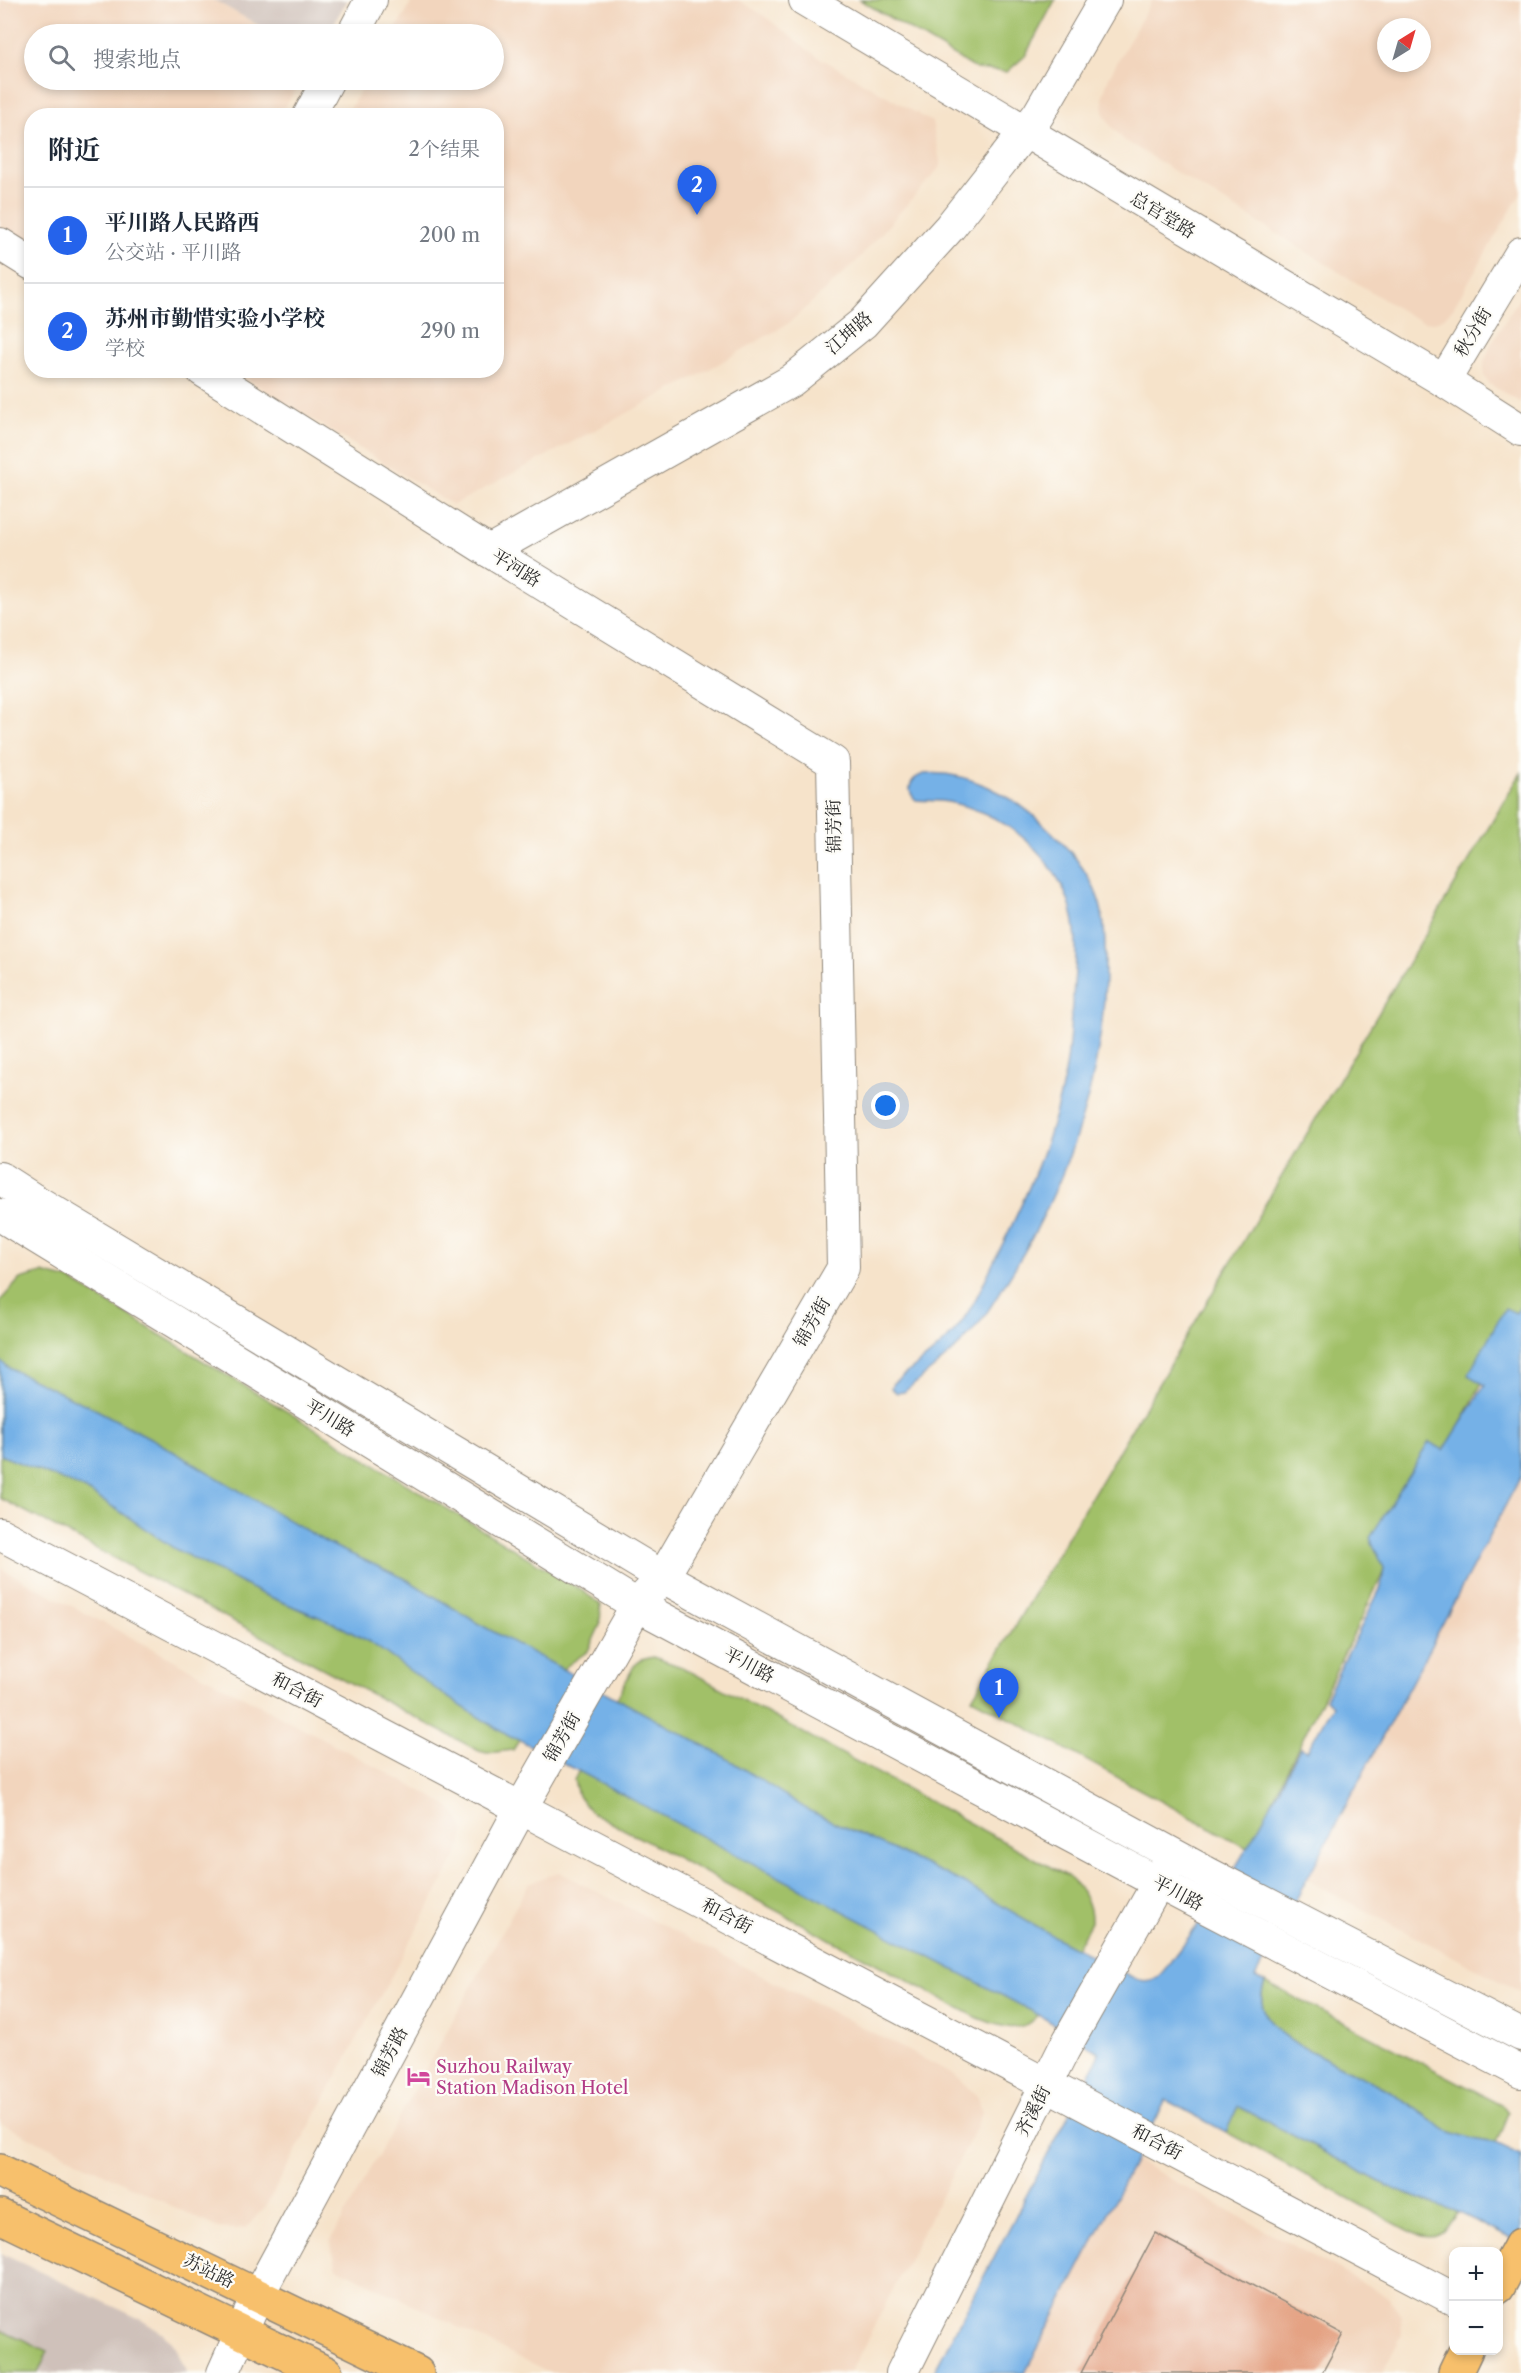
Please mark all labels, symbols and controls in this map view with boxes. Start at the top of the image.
north arrow [1377,18,1431,72]
search box [24,24,504,90]
icon: search [45,41,78,74]
text: 搜索地点 [93,46,181,73]
text: 附近 [48,134,100,166]
text: 2个结果 [409,137,480,161]
pin: 2 [678,166,716,215]
street label: 总官堂路 [1126,187,1200,243]
text: 平川路人民路西 [105,209,259,236]
text: 1 [63,223,72,247]
text: 200 m [419,223,480,247]
text: 公交站 · 平川路 [105,240,241,264]
street label: 秋分街 [1450,303,1496,361]
text: 苏州市勤惜实验小学校 [105,305,325,332]
street label: 江坤路 [821,307,877,359]
text: 2 [62,319,73,343]
text: 290 m [420,319,480,343]
text: 学校 [105,336,145,360]
street label: 平河路 [487,544,545,592]
street label: 锦芳街 [823,799,845,853]
your location [871,1091,900,1120]
street label: 锦芳街 [789,1293,835,1351]
street label: 平川路 [301,1395,359,1441]
street label: 平川路 [720,1643,778,1687]
street label: 和合街 [268,1668,326,1712]
pin: 1 [980,1668,1018,1718]
street label: 锦芳街 [539,1708,585,1766]
street label: 平川路 [1149,1871,1207,1915]
street label: 和合街 [698,1894,756,1938]
street label: 锦芳路 [368,2023,412,2081]
place label: Suzhou Railway Station Madison Hotel [436,2056,628,2099]
hotel icon: Suzhou Railway Station Madison Hotel [405,2064,431,2090]
street label: 齐溪街 [1011,2082,1055,2140]
street label: 和合街 [1128,2120,1186,2164]
map controls [1449,2247,1503,2355]
button: + [1449,2247,1503,2301]
street label: 苏站路 [180,2249,238,2293]
button: − [1449,2301,1503,2355]

